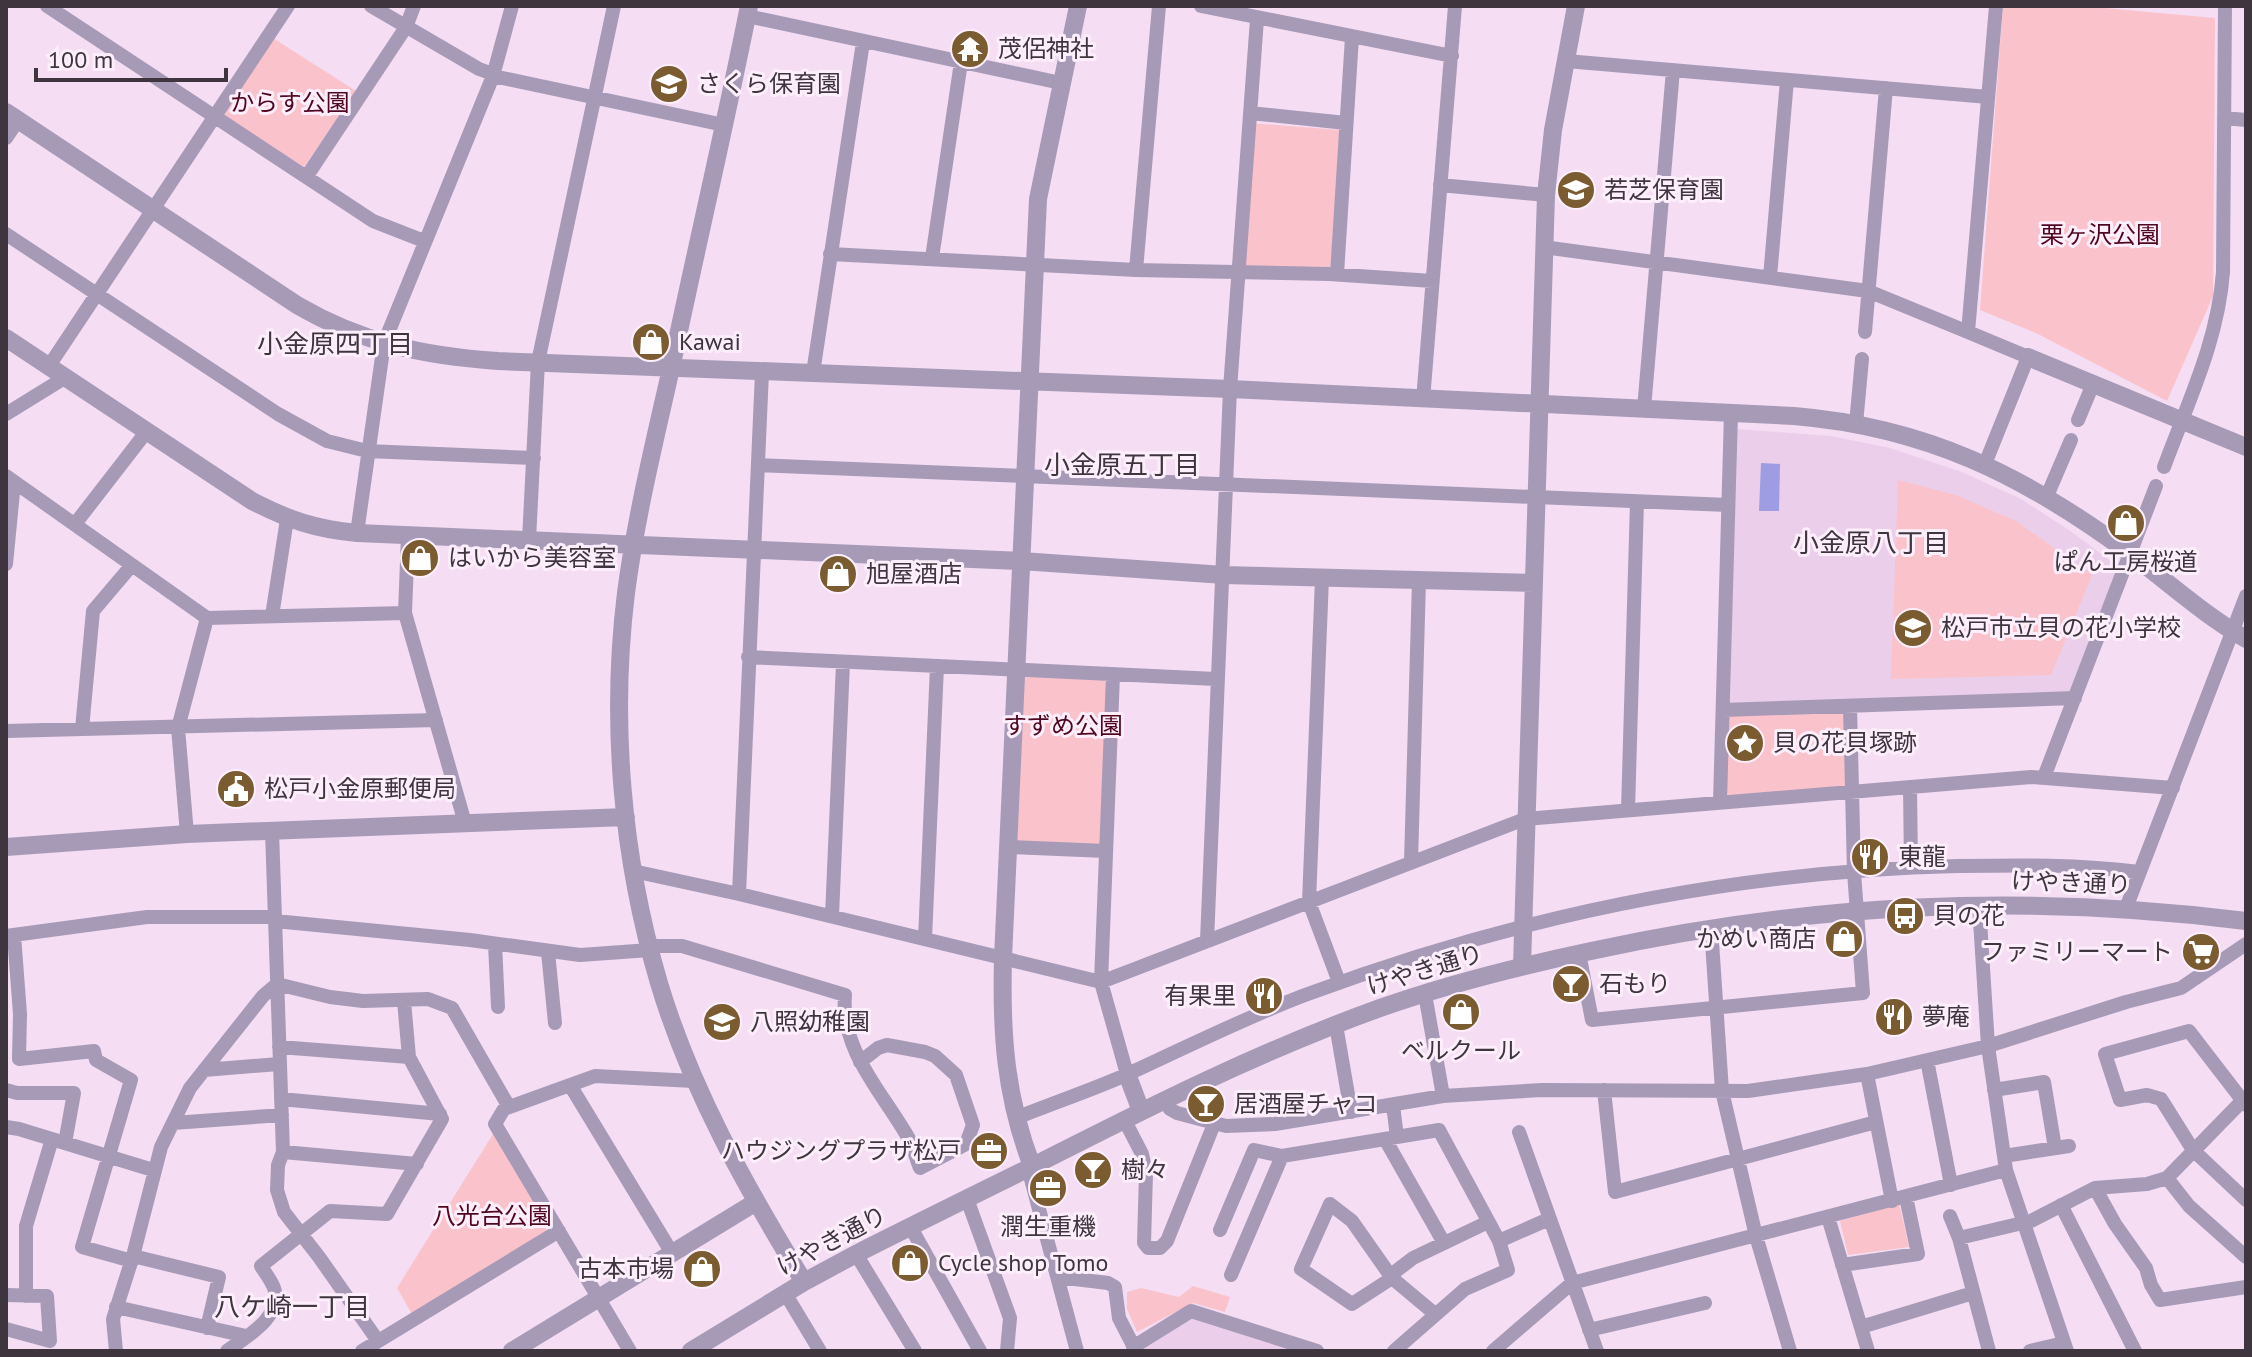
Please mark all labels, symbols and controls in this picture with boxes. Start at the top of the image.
temple icon: 茂侶神社 [949,28,991,70]
scale bar [36,32,226,82]
place label: 茂侶神社 [998,33,1094,64]
text: 100 m [48,44,113,75]
school or university icon: さくら保育園 [648,63,690,105]
place label: さくら保育園 [697,68,841,99]
park label: からす公園 [230,87,350,118]
school or university icon: 若芝保育園 [1555,169,1597,211]
place label: 若芝保育園 [1604,174,1724,205]
park label: 栗ヶ沢公園 [2040,219,2160,250]
shop icon: Kawai [630,321,672,363]
place label: Kawai [679,326,741,357]
district label: 小金原四丁目 [257,327,413,360]
district label: 小金原五丁目 [1044,448,1200,481]
shop icon: ぱん工房桜道 [2105,502,2147,544]
district label: 小金原八丁目 [1793,526,1949,559]
shop icon: はいから美容室 [399,537,441,579]
place label: はいから美容室 [448,542,616,573]
place label: ぱん工房桜道 [2054,546,2198,577]
shop icon: 旭屋酒店 [817,553,859,595]
place label: 旭屋酒店 [866,558,962,589]
school or university icon: 松戸市立貝の花小学校 [1892,607,1934,649]
place label: 松戸市立貝の花小学校 [1941,612,2181,643]
park label: すずめ公園 [1003,710,1123,741]
place icon: 貝の花貝塚跡 [1724,722,1766,764]
place label: 貝の花貝塚跡 [1773,727,1917,758]
public building icon: 松戸小金原郵便局 [215,768,257,810]
place label: 松戸小金原郵便局 [264,773,456,804]
restaurant icon: 東龍 [1849,836,1891,878]
place label: 東龍 [1898,841,1946,872]
street label: けやき通り [2011,865,2132,900]
bus stop icon: 貝の花 [1884,895,1926,937]
place label: 貝の花 [1933,900,2005,931]
shop icon: かめい商店 [1823,918,1865,960]
place label: かめい商店 [1696,923,1816,954]
supermarket icon: ファミリーマート [2180,931,2222,973]
place label: ファミリーマート [1981,936,2173,967]
street label: けやき通り [1363,937,1487,1002]
bar icon: 石もり [1550,963,1592,1005]
place label: 石もり [1599,968,1671,999]
restaurant icon: 有果里 [1243,975,1285,1017]
place label: 有果里 [1164,980,1236,1011]
shop icon: ベルクール [1440,991,1482,1033]
restaurant icon: 夢庵 [1873,996,1915,1038]
school or university icon: 八照幼稚園 [701,1001,743,1043]
place label: 夢庵 [1922,1001,1970,1032]
place label: 八照幼稚園 [750,1006,870,1037]
place label: ベルクール [1401,1035,1521,1066]
bar icon: 居酒屋チャコ [1185,1083,1227,1125]
place label: 居酒屋チャコ [1234,1088,1378,1119]
office icon: ハウジングプラザ松戸 [968,1130,1010,1172]
place label: ハウジングプラザ松戸 [721,1135,961,1166]
bar icon: 樹々 [1072,1149,1114,1191]
place label: 樹々 [1121,1154,1169,1185]
office icon: 潤生重機 [1027,1167,1069,1209]
street label: けやき通り [772,1199,892,1282]
park label: 八光台公園 [432,1200,552,1231]
place label: 潤生重機 [1000,1211,1096,1242]
shop icon: Cycle shop Tomo [889,1242,931,1284]
place label: Cycle shop Tomo [938,1247,1108,1278]
shop icon: 古本市場 [681,1248,723,1290]
place label: 古本市場 [578,1253,674,1284]
district label: 八ケ崎一丁目 [214,1290,370,1323]

